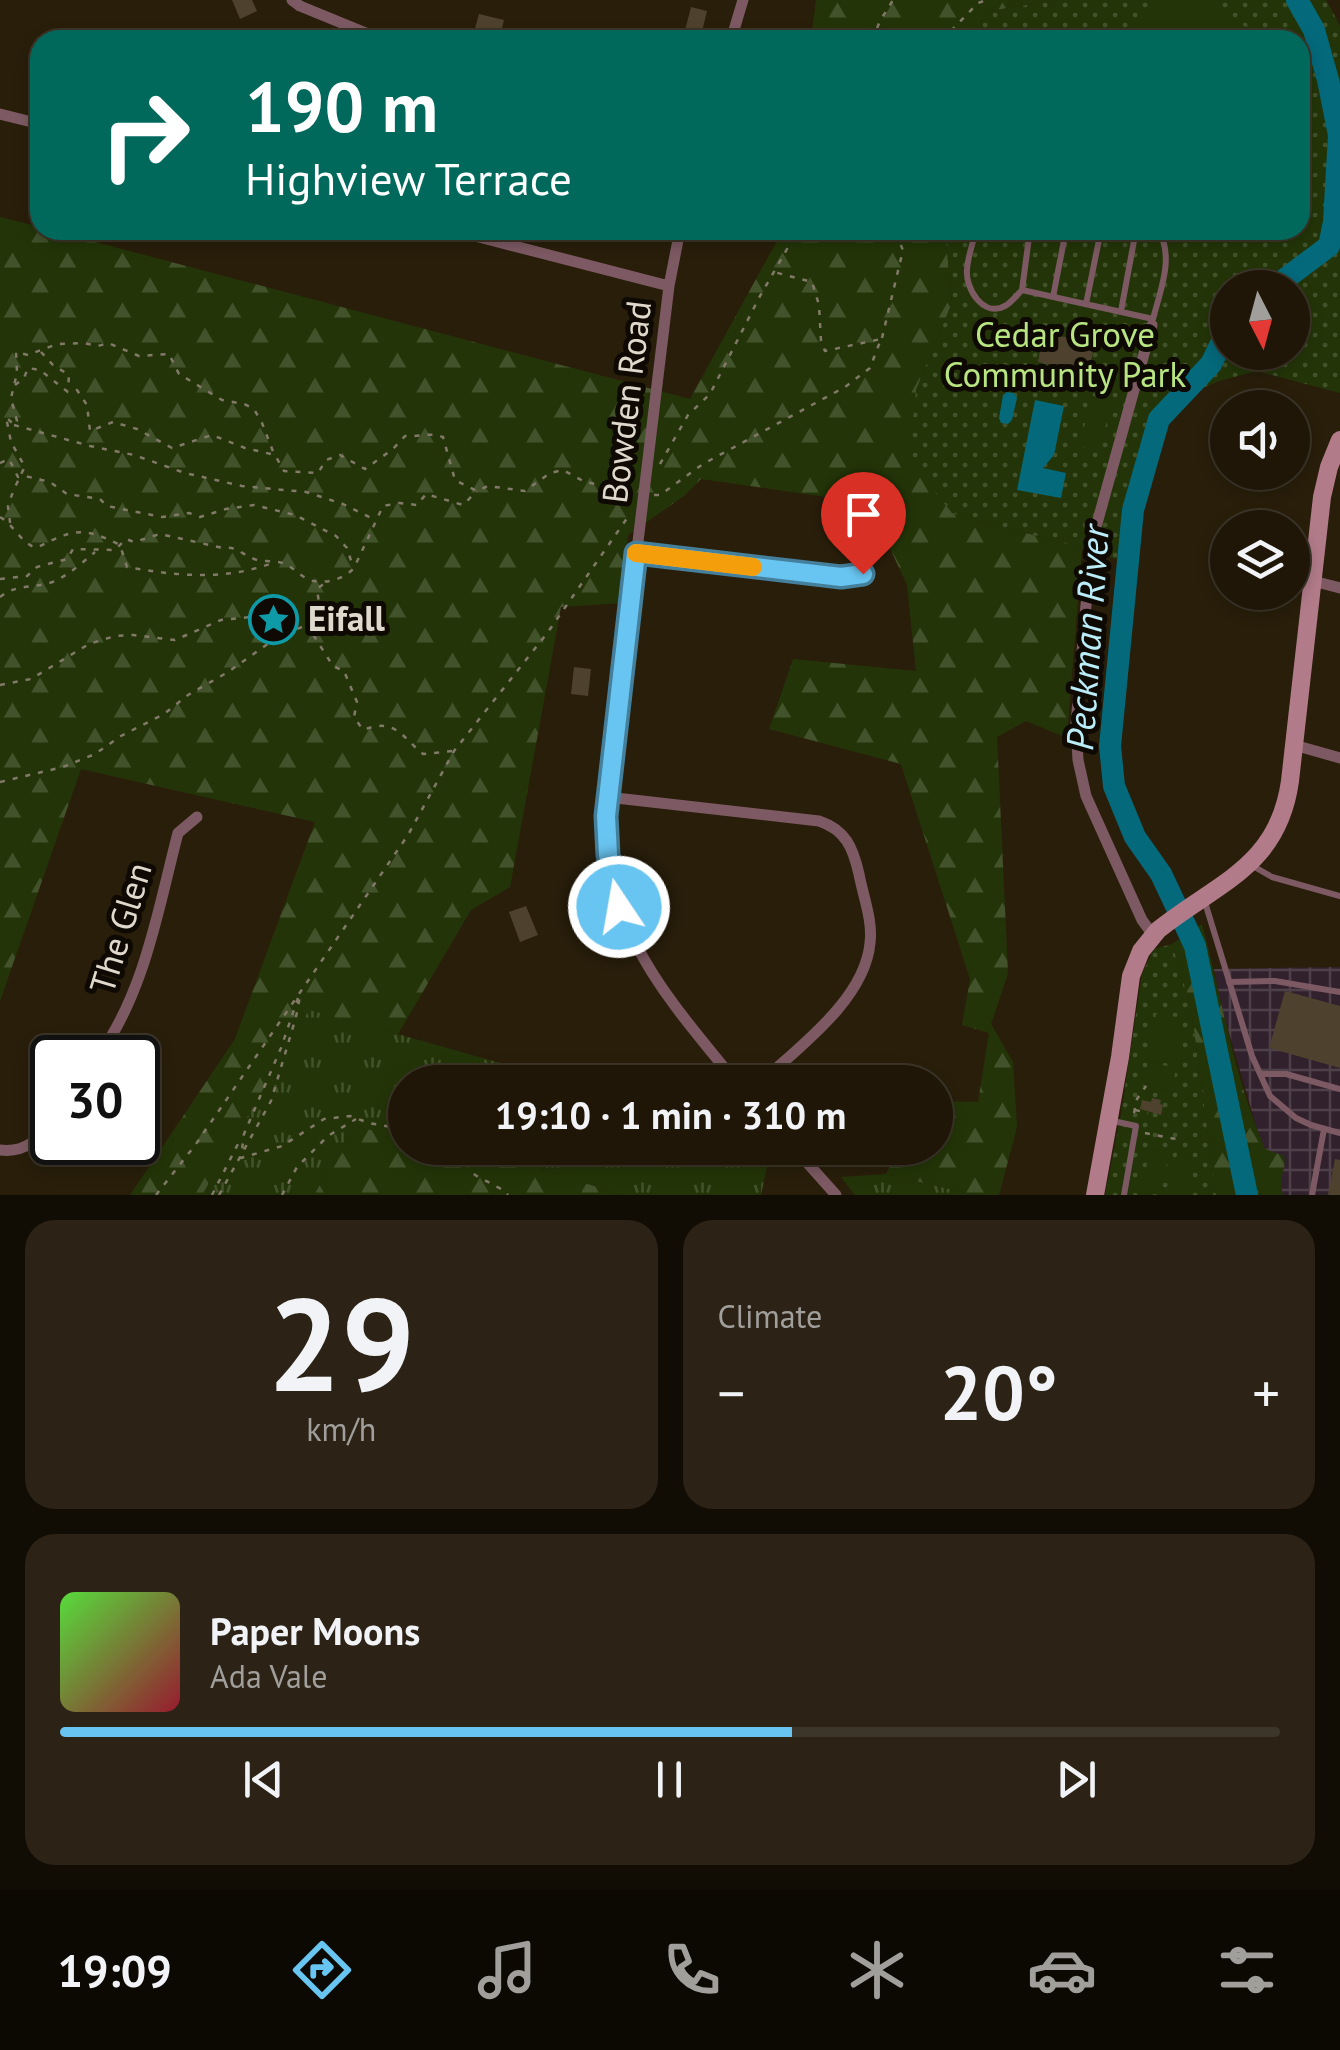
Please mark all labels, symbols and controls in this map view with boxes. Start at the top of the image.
text: 190 m [245,61,438,151]
icon: right [80,70,210,200]
text: Highview Terrace [245,149,572,207]
north arrow [1210,270,1310,370]
map controls [1210,270,1310,610]
street label: Bowden Road [591,298,661,506]
park label: Cedar Grove Community Park [944,311,1186,397]
button: sound [1210,390,1310,490]
pin [821,472,906,575]
icon: arrive [836,487,891,542]
button: layers [1210,510,1310,610]
water label: Peckman River [1054,521,1119,752]
place icon: Eifall [247,593,299,645]
place label: Eifall [308,595,386,641]
position arrow [567,855,671,959]
street label: The Glen [78,857,162,999]
speed limit sign: 30 [30,1035,160,1165]
text: 19:10 · 1 min · 310 m [495,1090,846,1139]
text: 29 [268,1259,415,1427]
text: Climate [718,1295,822,1337]
text: 20° [940,1344,1058,1441]
text: − [718,1357,745,1428]
text: + [1252,1357,1280,1428]
text: km/h [306,1408,376,1450]
text: Paper Moons [210,1606,420,1655]
text: Ada Vale [210,1655,327,1697]
icon: previous [236,1752,291,1807]
icon: pause [642,1752,697,1807]
icon: next [1049,1752,1104,1807]
icon: directions [287,1935,357,2005]
icon: music [472,1935,542,2005]
icon: phone [657,1935,727,2005]
icon: climate [842,1935,912,2005]
icon: car [1027,1935,1097,2005]
icon: filters [1212,1935,1282,2005]
text: 19:09 [58,1941,172,1999]

